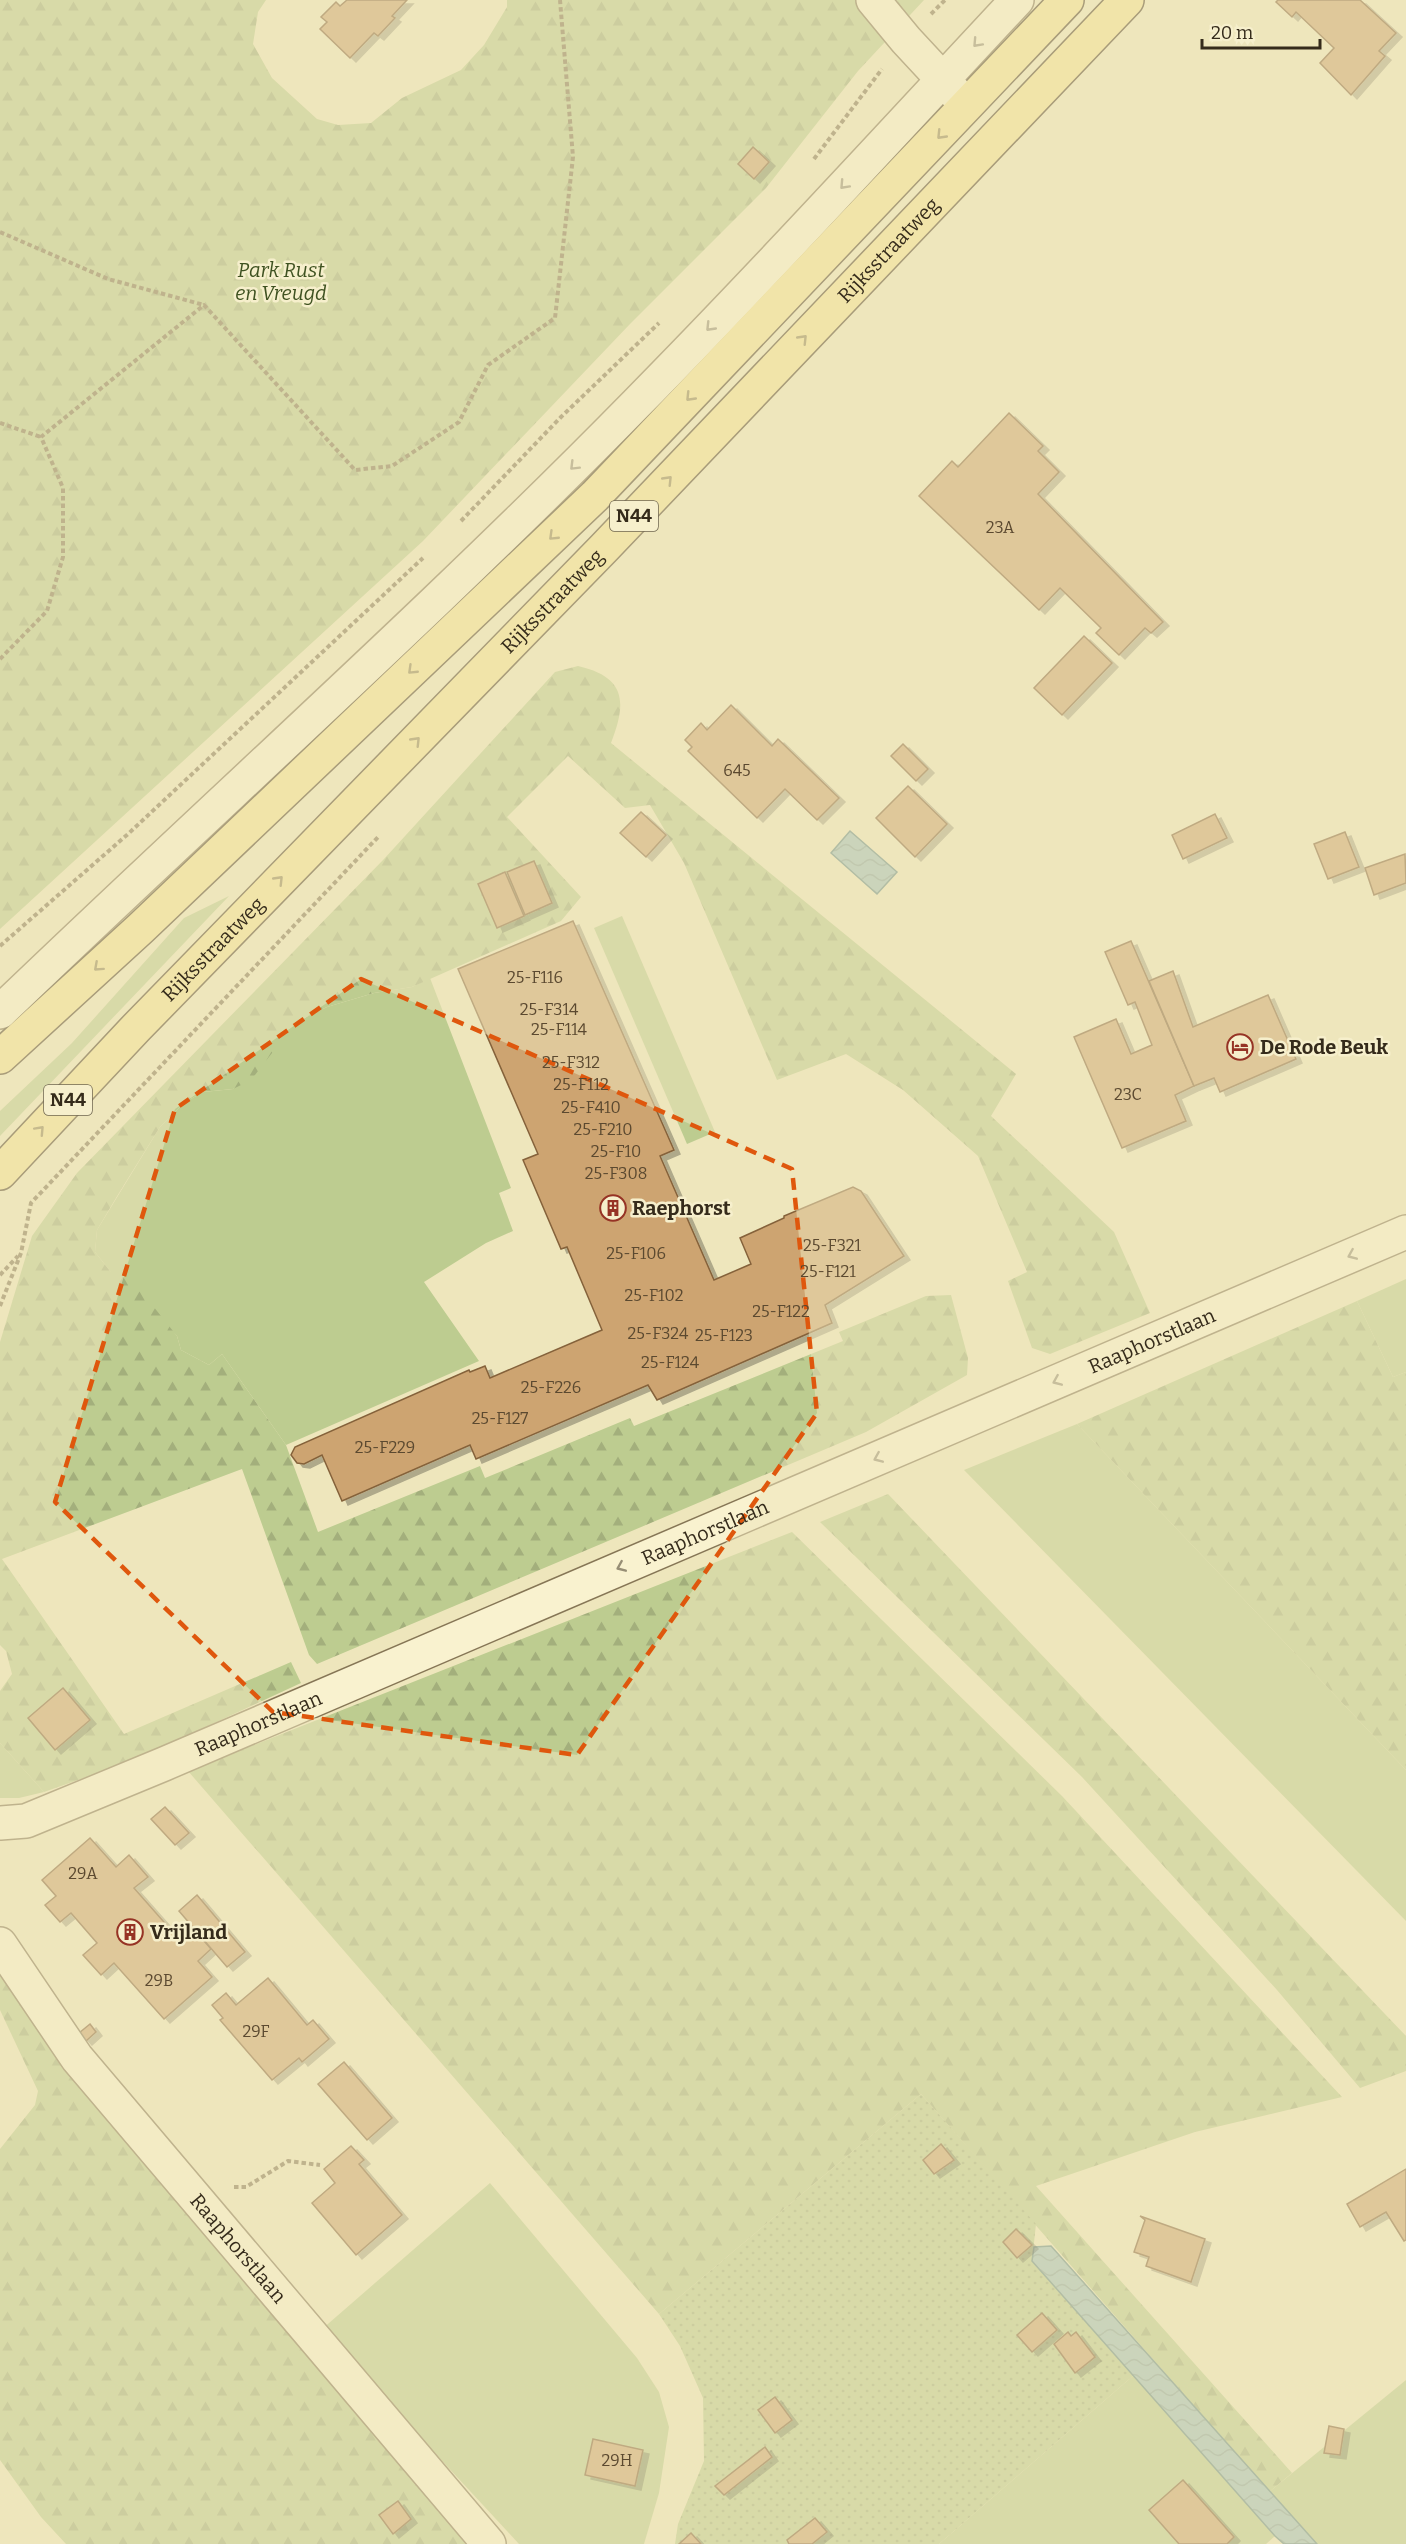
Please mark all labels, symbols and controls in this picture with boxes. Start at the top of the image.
scale bar [1202,12,1320,50]
text: 20 m [1211,22,1253,44]
one-way arrow [974,36,985,47]
one-way arrow [937,127,948,138]
one-way arrow [840,179,851,189]
street label: Rijksstraatweg [833,192,944,308]
park label: Park Rust en Vreugd [235,258,327,305]
one-way arrow [707,320,718,331]
one-way arrow [796,335,807,346]
one-way arrow [686,389,697,400]
one-way arrow [570,459,580,470]
one-way arrow [661,477,672,488]
road number: N44 [610,501,658,531]
house number: 23A [986,518,1015,537]
one-way arrow [549,528,560,539]
street label: Rijksstraatweg [496,544,608,658]
one-way arrow [408,663,418,674]
one-way arrow [408,737,419,748]
house number: 645 [723,761,751,780]
one-way arrow [272,877,283,888]
street label: Rijksstraatweg [157,892,269,1006]
one-way arrow [94,960,104,971]
house number: 25-F116 [507,968,563,987]
house number: 25-F314 [520,1000,579,1019]
house number: 25-F114 [531,1020,588,1039]
hotel icon: De Rode Beuk [1225,1032,1255,1062]
place label: De Rode Beuk [1260,1035,1388,1059]
house number: 25-F312 [542,1053,600,1072]
house number: 25-F112 [553,1075,609,1094]
road number: N44 [44,1085,92,1115]
house number: 23C [1114,1085,1142,1104]
house number: 25-F410 [561,1098,621,1117]
house number: 25-F210 [573,1120,633,1139]
one-way arrow [33,1127,44,1137]
house number: 25-F10 [591,1142,641,1161]
house number: 25-F308 [585,1164,647,1183]
building icon: Raephorst [598,1193,628,1223]
place label: Raephorst [632,1196,731,1220]
house number: 25-F321 [803,1236,861,1255]
house number: 25-F106 [606,1244,666,1263]
one-way arrow [1348,1248,1359,1260]
house number: 25-F121 [800,1262,856,1281]
house number: 25-F102 [624,1286,684,1305]
house number: 25-F122 [752,1302,810,1321]
street label: Raaphorstlaan [1085,1303,1219,1379]
house number: 25-F324 [628,1324,689,1343]
house number: 25-F123 [695,1326,753,1345]
house number: 25-F124 [641,1353,700,1372]
one-way arrow [1053,1374,1064,1386]
house number: 25-F226 [521,1378,581,1397]
house number: 25-F127 [472,1409,528,1428]
house number: 25-F229 [355,1438,415,1457]
one-way arrow [873,1451,884,1463]
street label: Raaphorstlaan [638,1494,773,1570]
one-way arrow [617,1560,628,1572]
street label: Raaphorstlaan [191,1686,326,1761]
house number: 29A [68,1864,98,1883]
building icon: Vrijland [115,1917,145,1947]
place label: Vrijland [150,1920,227,1944]
house number: 29B [145,1971,173,1990]
house number: 29F [242,2022,270,2041]
street label: Raaphorstlaan [185,2189,292,2308]
house number: 29H [602,2451,632,2470]

